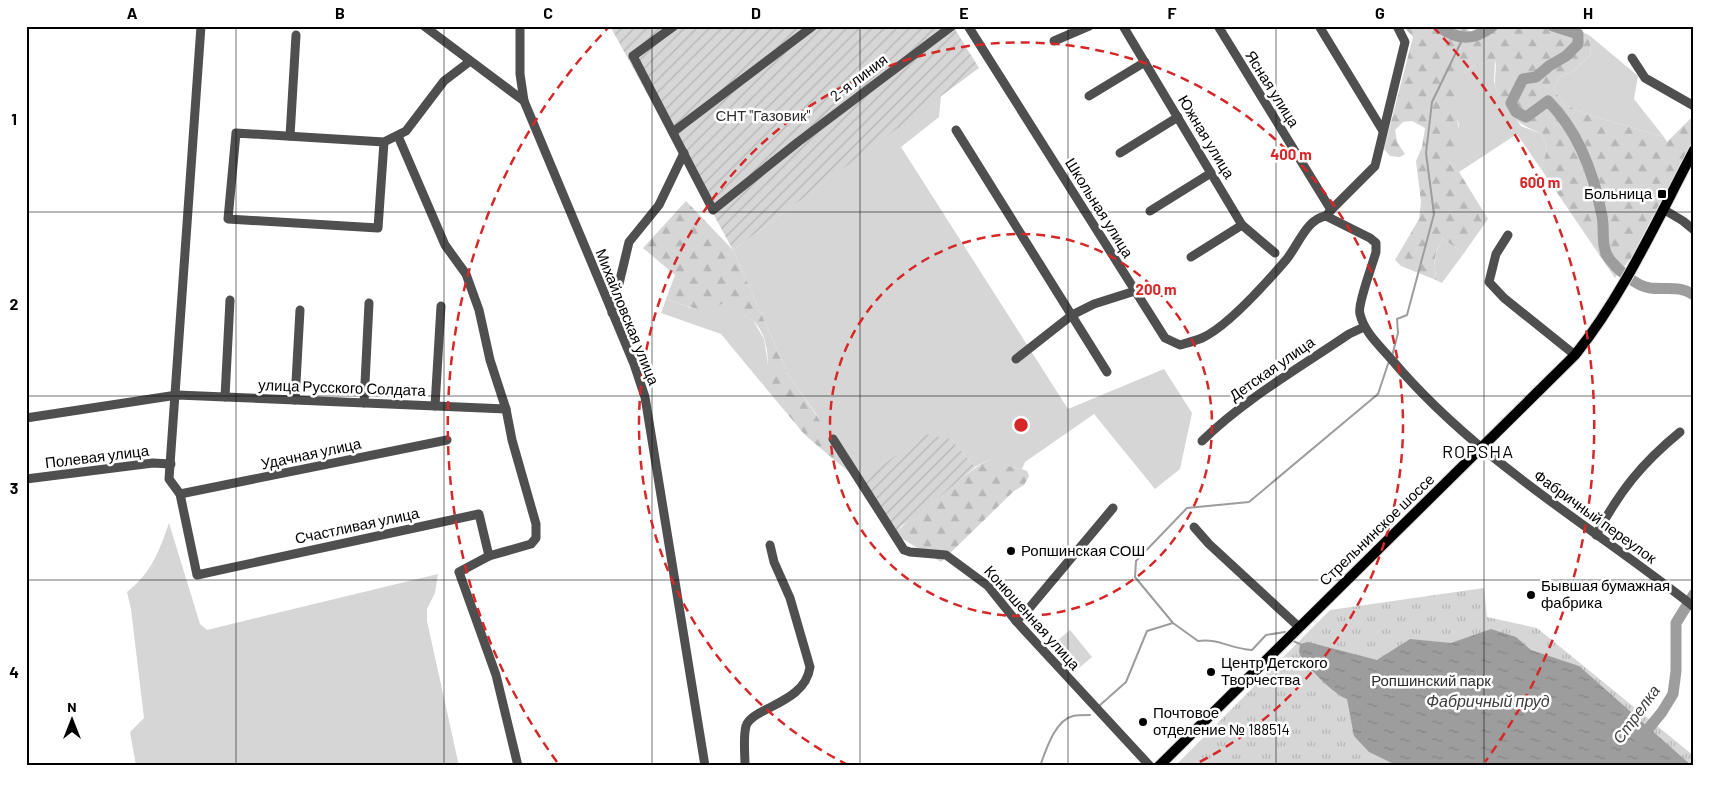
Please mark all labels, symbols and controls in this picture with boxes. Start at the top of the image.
text: A [127,3,138,22]
text: B [335,3,345,22]
text: C [543,3,553,22]
text: D [751,3,761,22]
text: E [959,3,969,22]
text: F [1168,3,1177,22]
text: G [1375,3,1385,22]
text: H [1583,3,1593,22]
street label: Ясная улица [1242,47,1304,131]
street label: 2-я линия [826,50,891,105]
street label: Южная улица [1175,91,1239,182]
park label: СНТ "Газовик" [715,106,811,124]
text: 1 [11,109,17,128]
text: 400 m [1270,145,1312,163]
street label: Школьная улица [1062,154,1138,261]
text: 600 m [1520,173,1560,191]
place label: Больница [1584,184,1653,202]
marker: Больница [1656,188,1668,200]
street label: Михайловская улица [592,246,664,388]
text: 200 m [1135,280,1177,298]
text: 2 [10,294,19,313]
street label: Детская улица [1225,332,1318,404]
street label: улица Русского Солдата [258,375,427,399]
centre of rings [1012,416,1030,434]
street label: Удачная улица [259,433,363,472]
district label: ROPSHA [1442,440,1514,462]
street label: Полевая улица [44,441,150,471]
street label: Фабричный переулок [1531,466,1661,567]
street label: Стрельнинское шоссе [1315,470,1438,589]
text: 3 [10,478,18,497]
street label: Счастливая улица [293,503,421,547]
place label: Ропшинская СОШ [1021,541,1145,559]
marker: Ропшинская СОШ [1005,545,1017,557]
street label: Конюшенная улица [981,561,1085,674]
place label: Бывшая бумажная фабрика [1541,576,1670,611]
marker: Бывшая бумажная фабрика [1525,589,1537,601]
place label: Центр Детского Творчества [1221,653,1328,688]
text: 4 [9,662,19,681]
marker: Центр Детского Творчества [1205,666,1217,678]
park label: Ропшинский парк [1371,671,1491,689]
water label: Стрелка [1608,681,1663,747]
water label: Фабричный пруд [1426,691,1550,710]
north arrow [48,694,98,744]
text: N [67,698,77,715]
place label: Почтовое отделение № 188514 [1153,703,1290,738]
marker: Почтовое отделение № 188514 [1137,716,1149,728]

